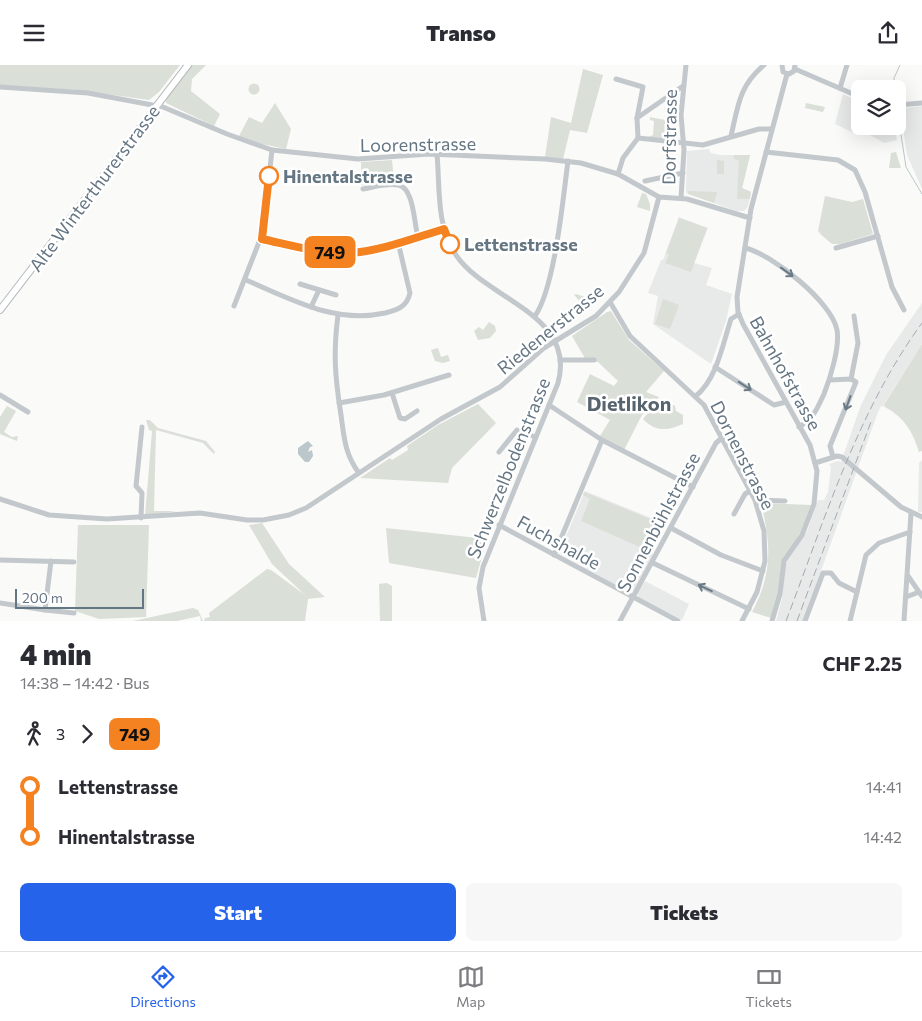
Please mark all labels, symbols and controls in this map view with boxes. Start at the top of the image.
icon: menu [20,19,48,47]
text: Transo [426,19,496,46]
icon: share [874,19,902,47]
map controls [851,80,906,135]
button: layers [851,80,906,135]
street label: Dorfstrasse [657,89,681,185]
street label: Alte Winterthurerstrasse [24,100,164,276]
street label: Loorenstrasse [360,132,476,156]
place label: Hinentalstrasse [283,165,413,187]
marker: Hinentalstrasse [259,166,279,186]
place label: Lettenstrasse [464,233,578,255]
marker: Lettenstrasse [440,234,460,254]
line badge: 749 [301,236,359,268]
text: 749 [315,241,345,263]
one-way arrow [780,267,794,277]
street label: Riedenerstrasse [492,279,608,379]
street label: Bahnhofstrasse [746,312,826,434]
street label: Schwerzelbodenstrasse [462,375,554,561]
one-way arrow [738,381,752,391]
district label: Dietlikon [587,391,671,415]
one-way arrow [843,395,852,410]
street label: Dornenstrasse [706,397,780,513]
street label: Sonnenbühlstrasse [612,448,704,596]
street label: Fuchshalde [514,510,604,574]
one-way arrow [698,583,713,593]
scale bar [15,586,144,609]
text: 200 m [22,589,63,606]
text: 4 min [20,637,92,671]
text: CHF 2.25 [822,652,902,675]
text: 14:38 – 14:42 · Bus [20,673,150,692]
icon: walk [20,720,48,748]
icon: forward [73,720,101,748]
text: 749 [119,723,150,745]
text: 3 [56,724,65,743]
text: Lettenstrasse [58,775,178,798]
text: 14:41 [866,777,902,796]
text: Hinentalstrasse [58,825,195,848]
text: 14:42 [864,827,902,846]
button: Start [20,883,456,941]
button: Tickets [466,883,902,941]
tab: Directions [130,963,196,1010]
tab: Map [456,963,485,1010]
tab: Tickets [746,963,792,1010]

